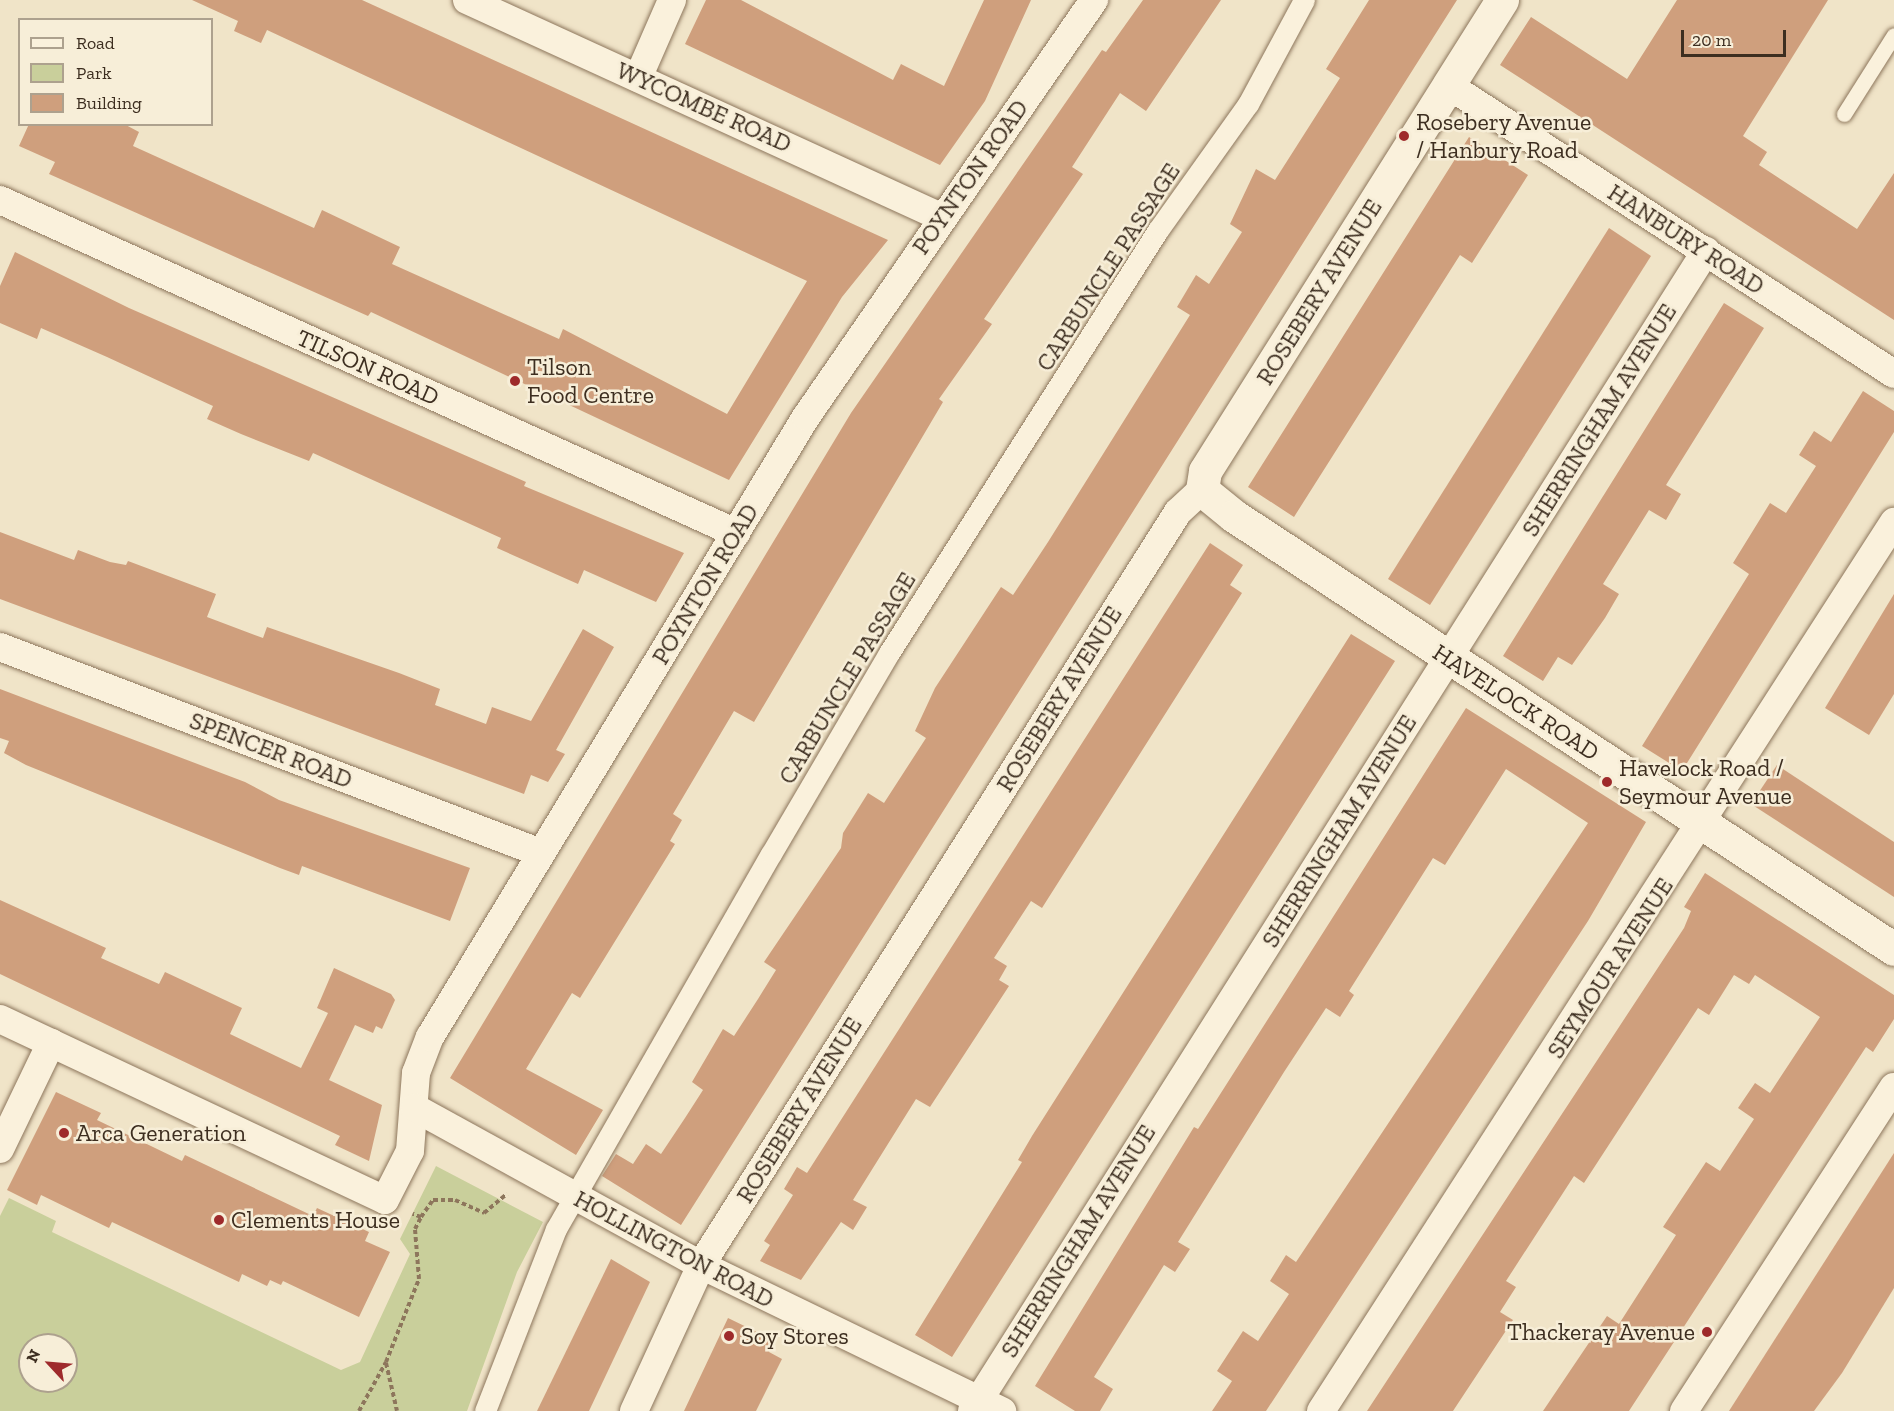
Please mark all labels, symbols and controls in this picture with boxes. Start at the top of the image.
legend [18,18,213,126]
scale bar [1684,18,1789,56]
text: 20 m [1692,29,1731,51]
text: Road [76,32,115,54]
street label: WYCOMBE ROAD [612,56,796,158]
text: Park [76,62,112,84]
text: Building [76,92,142,114]
street label: POYNTON ROAD [906,94,1034,260]
place label: Rosebery Avenue / Hanbury Road [1416,108,1593,164]
marker: Rosebery Avenue / Hanbury Road [1397,129,1411,143]
street label: CARBUNCLE PASSAGE [1030,158,1186,376]
street label: HANBURY ROAD [1602,178,1770,300]
street label: ROSEBERY AVENUE [1250,193,1388,391]
street label: SHERRINGHAM AVENUE [1515,298,1683,542]
street label: TILSON ROAD [292,323,444,411]
place label: Tilson Food Centre [527,353,654,409]
marker: Tilson Food Centre [508,374,522,388]
street label: POYNTON ROAD [646,499,764,669]
street label: CARBUNCLE PASSAGE [772,567,922,789]
street label: ROSEBERY AVENUE [990,600,1128,798]
street label: HAVELOCK ROAD [1427,637,1605,767]
street label: SPENCER ROAD [186,706,356,794]
street label: SHERRINGHAM AVENUE [1255,709,1423,953]
place label: Havelock Road / Seymour Avenue [1619,754,1793,810]
marker: Havelock Road / Seymour Avenue [1600,775,1614,789]
street label: SEYMOUR AVENUE [1541,872,1679,1064]
street label: ROSEBERY AVENUE [730,1011,868,1209]
place label: Arca Generation [76,1119,246,1147]
street label: SHERRINGHAM AVENUE [994,1119,1162,1363]
marker: Arca Generation [57,1126,71,1140]
street label: HOLLINGTON ROAD [569,1184,779,1314]
place label: Clements House [231,1206,400,1234]
marker: Clements House [212,1213,226,1227]
place label: Thackeray Avenue [1506,1318,1695,1346]
place label: Soy Stores [741,1322,849,1350]
marker: Thackeray Avenue [1700,1325,1714,1339]
marker: Soy Stores [722,1329,736,1343]
north arrow [18,1333,78,1393]
text: N [22,1346,44,1365]

